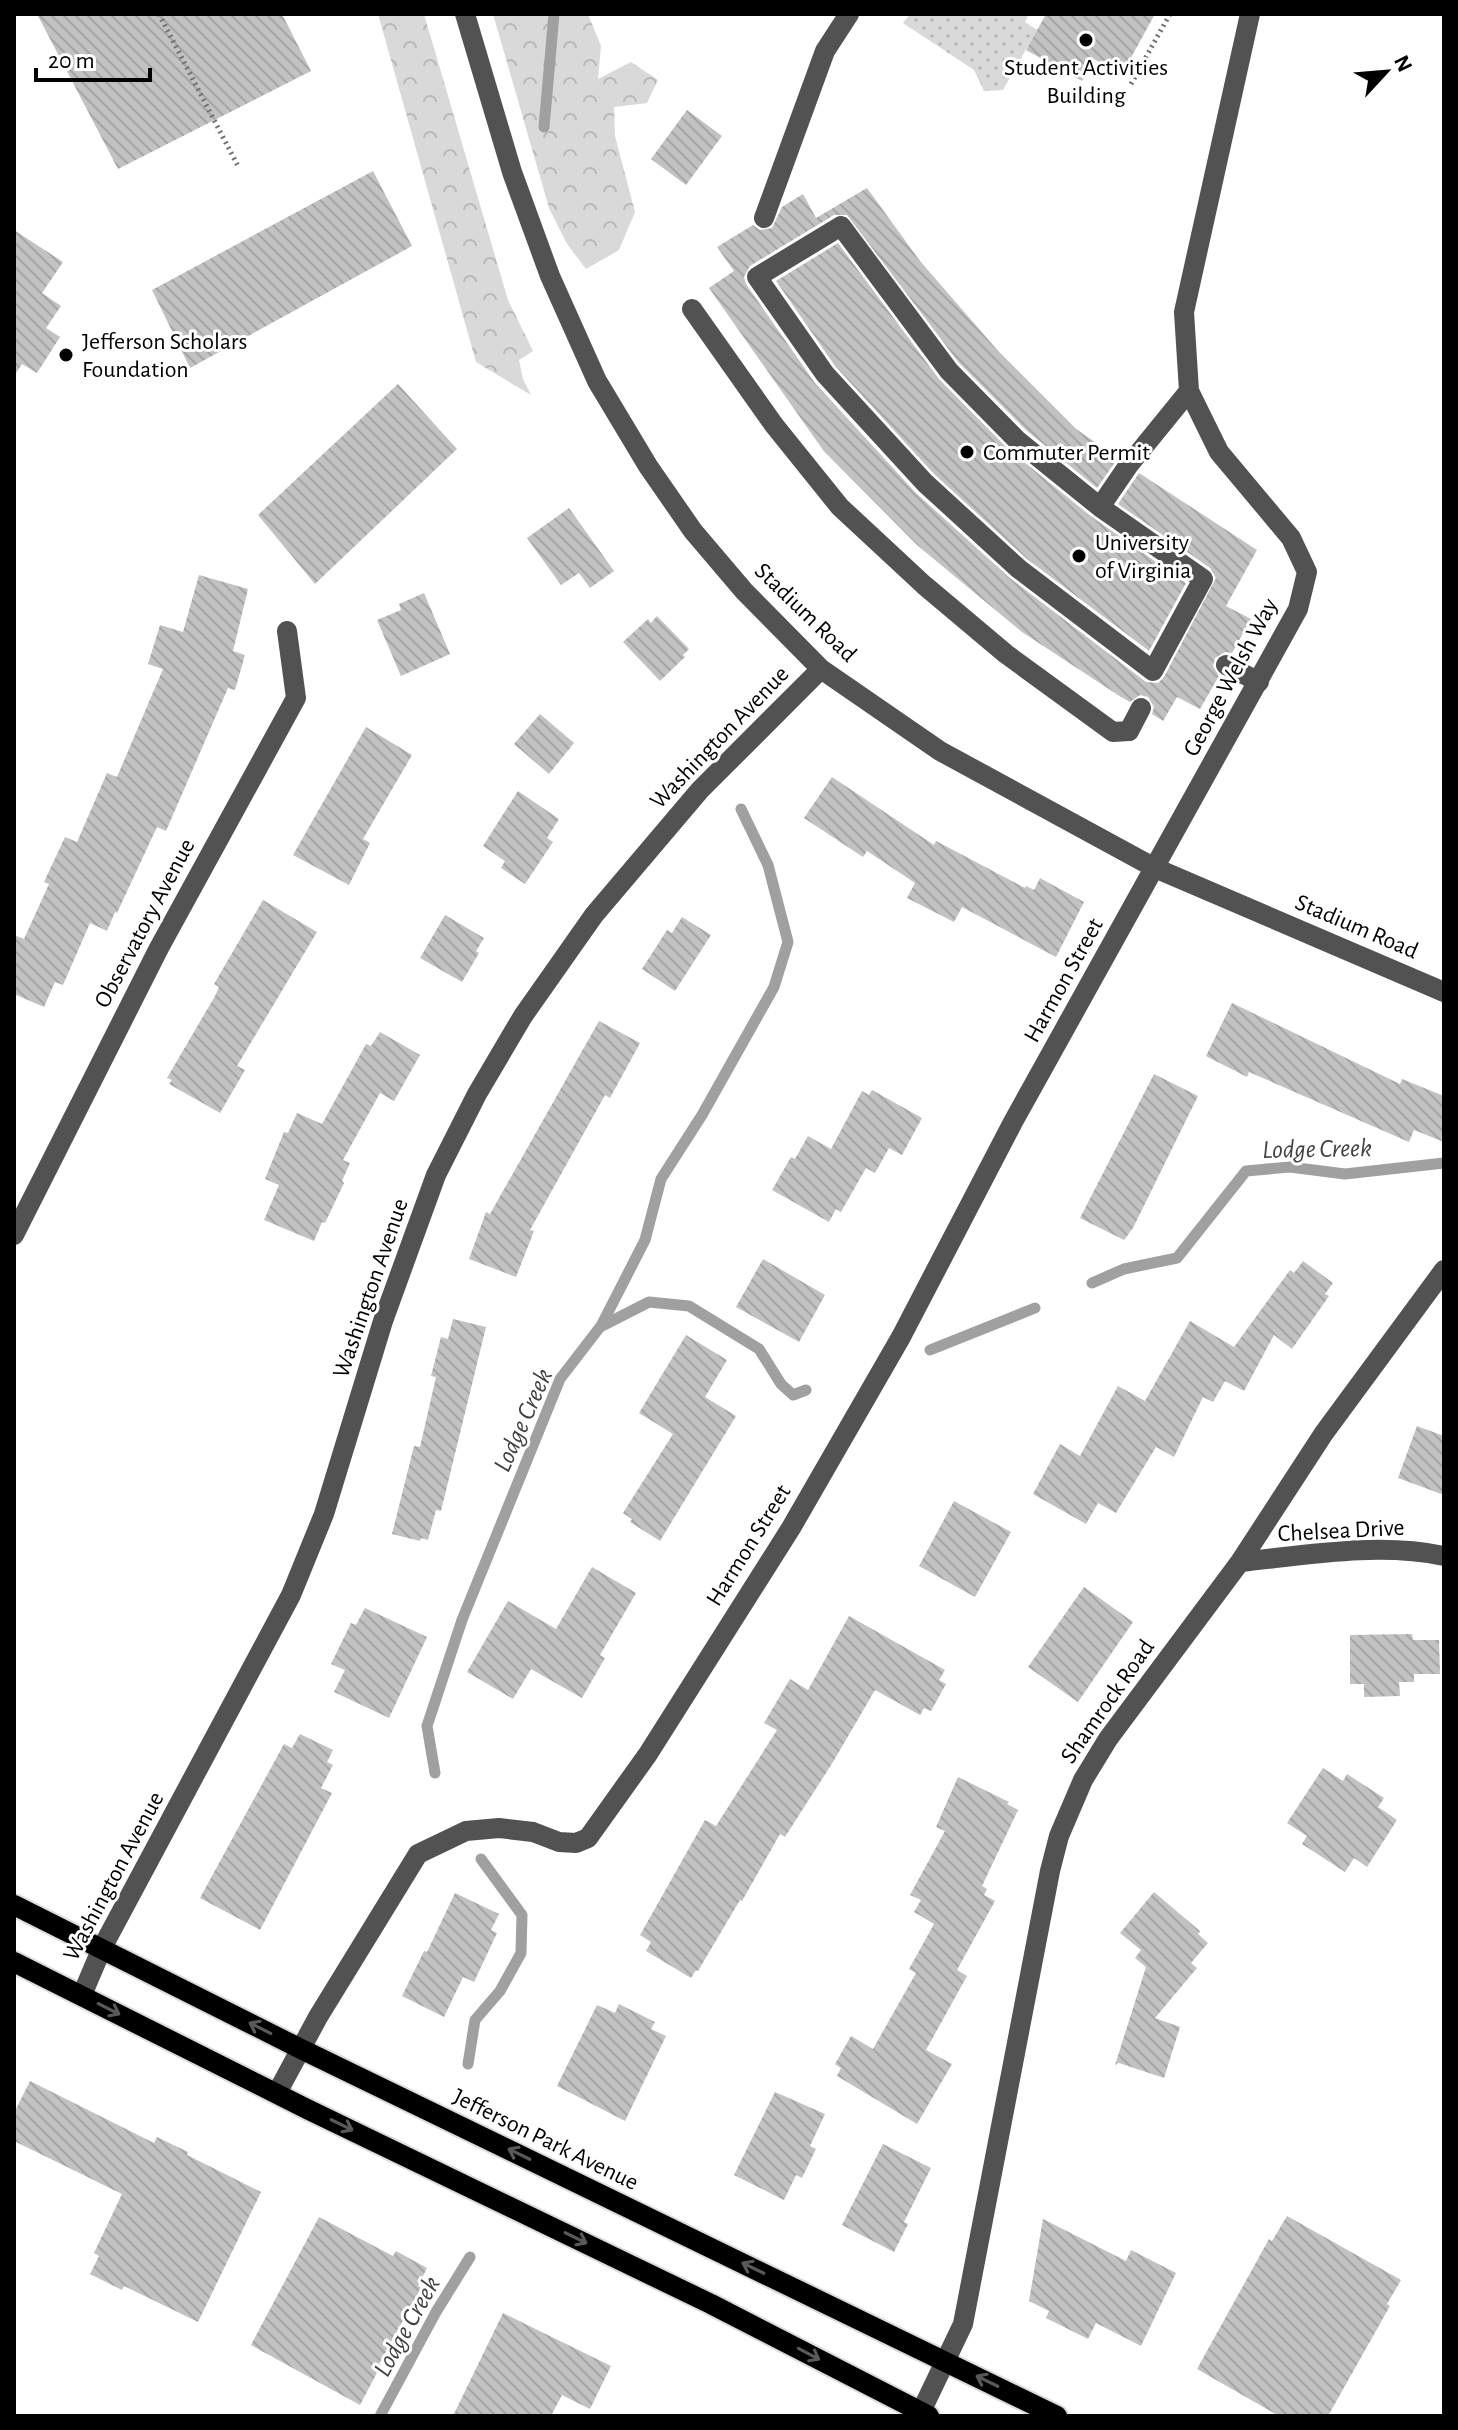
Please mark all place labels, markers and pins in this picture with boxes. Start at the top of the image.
marker: Student Activities Building [1077,31,1095,49]
place label: Student Activities Building [1004,56,1168,108]
place label: Jefferson Scholars Foundation [82,330,247,382]
marker: Jefferson Scholars Foundation [57,346,75,364]
place label: Commuter Permit [983,441,1150,465]
marker: Commuter Permit [958,443,976,461]
place label: University of Virginia [1095,531,1191,583]
marker: University of Virginia [1070,547,1088,565]

